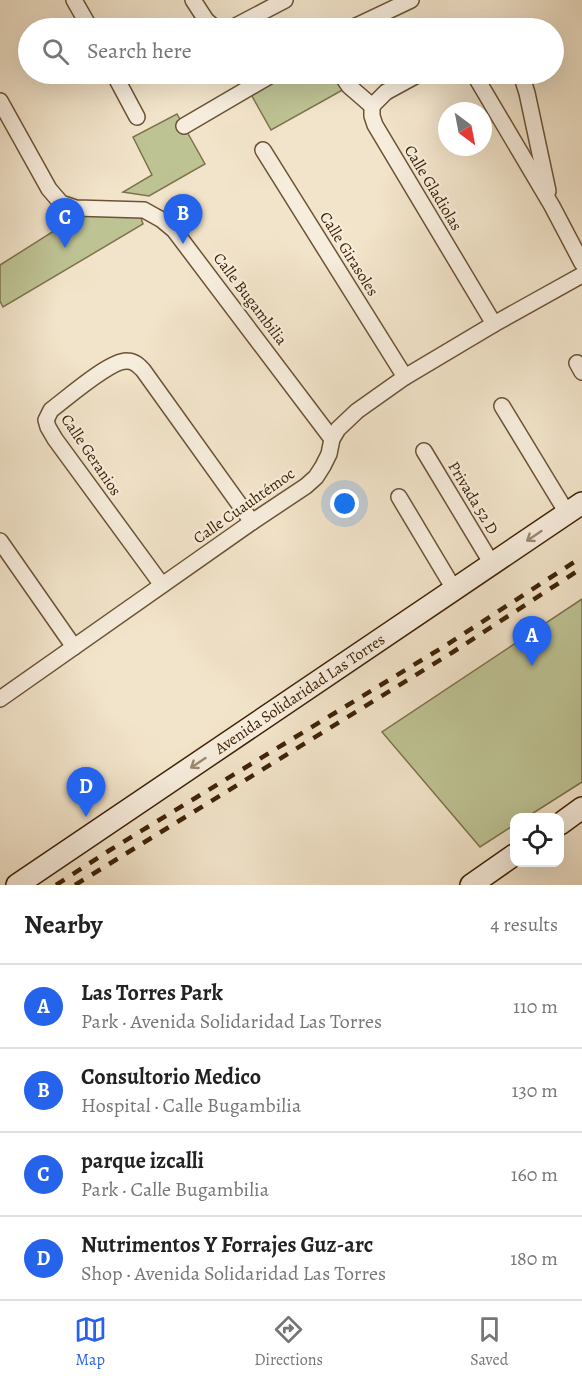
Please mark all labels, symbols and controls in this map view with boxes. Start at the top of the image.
search box [18,18,564,84]
icon: search [39,35,72,68]
text: Search here [87,36,192,66]
north arrow [438,102,492,156]
street label: Calle Gladiolas [399,141,467,235]
pin: B [164,194,202,244]
pin: C [46,198,84,248]
street label: Calle Girasoles [314,208,384,300]
street label: Calle Bugambilia [208,248,292,350]
street label: Calle Geranios [56,410,126,500]
street label: Privada 52 D [443,457,503,539]
street label: Calle Cuauhtémoc [189,463,299,549]
your location [330,489,359,518]
one-way arrow [526,530,542,542]
pin: A [512,616,552,666]
street label: Avenida Solidaridad Las Torres [210,629,390,760]
one-way arrow [190,757,207,769]
pin: D [66,768,106,817]
map controls [510,813,564,867]
button: locate [510,813,564,867]
text: Nearby [24,907,103,942]
text: 4 results [490,911,558,938]
text: Las Torres Park [81,978,223,1008]
text: A [37,993,50,1020]
text: 110 m [513,993,558,1020]
text: Park · Avenida Solidaridad Las Torres [81,1008,382,1035]
text: Consultorio Medico [81,1062,261,1092]
text: B [37,1077,50,1104]
text: 130 m [512,1077,558,1104]
text: Hospital · Calle Bugambilia [81,1092,301,1119]
text: parque izcalli [81,1146,204,1176]
text: C [37,1161,50,1188]
text: 160 m [511,1161,558,1188]
text: Park · Calle Bugambilia [81,1176,269,1203]
text: Nutrimentos Y Forrajes Guz-arc [81,1230,373,1260]
text: D [37,1245,50,1272]
text: 180 m [510,1245,558,1272]
text: Shop · Avenida Solidaridad Las Torres [81,1260,386,1287]
tab: Map [74,1313,107,1371]
tab: Directions [254,1313,323,1371]
tab: Saved [470,1313,508,1371]

